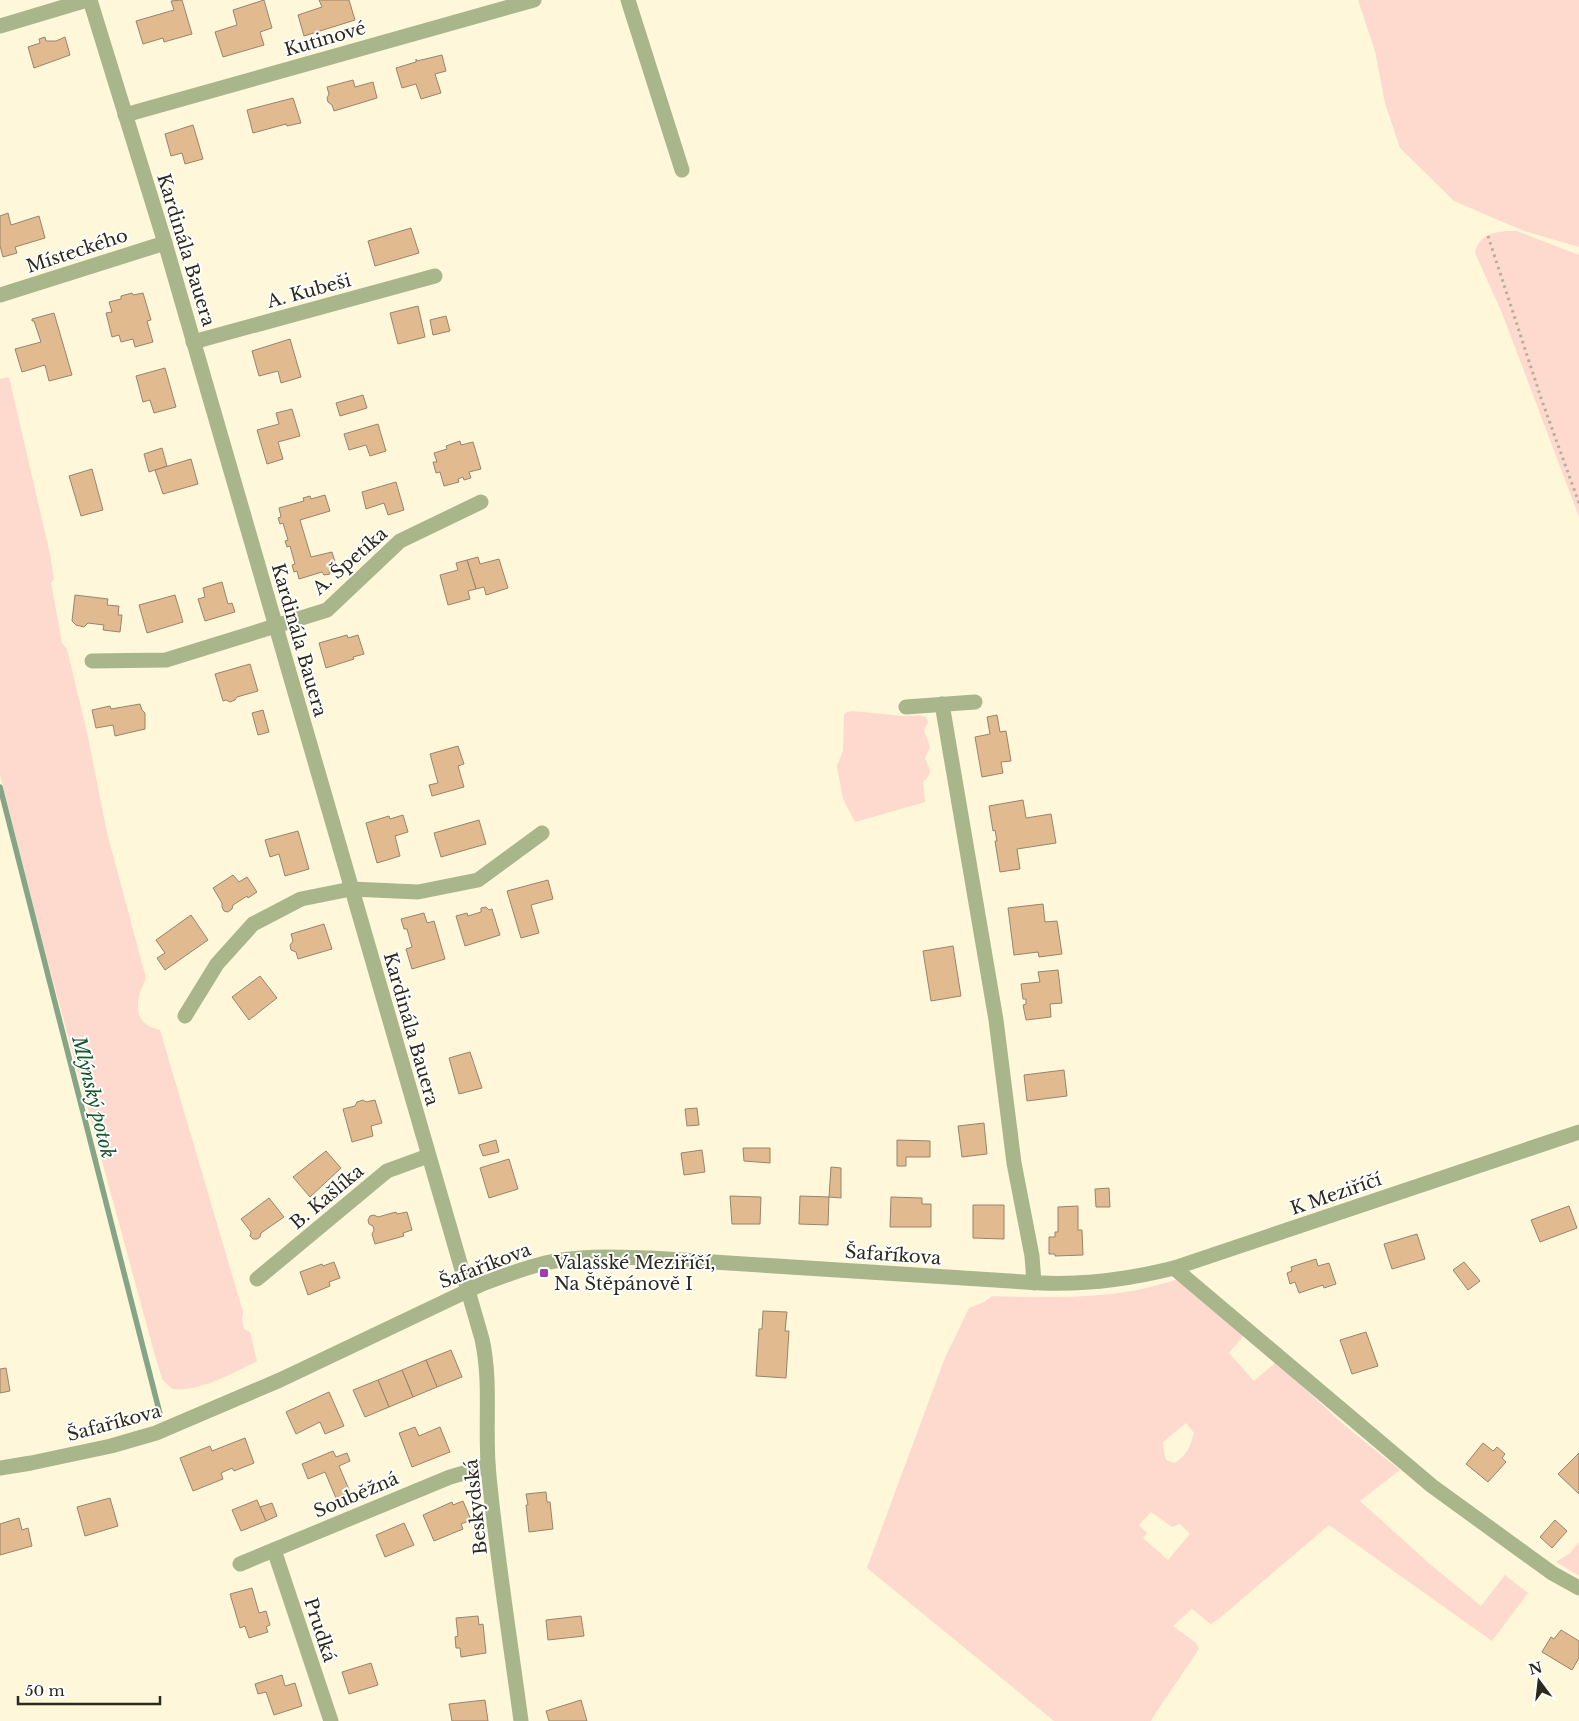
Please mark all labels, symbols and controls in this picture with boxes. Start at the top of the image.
street label: Kutinové [282,17,368,61]
street label: Kardinála Bauera [152,171,220,329]
street label: Místeckého [23,224,131,278]
street label: A. Kubeši [264,269,353,313]
street label: A. Špetíka [307,522,392,600]
street label: Kardinála Bauera [267,561,331,719]
street label: Kardinála Bauera [379,950,443,1108]
water label: Mlýnský potok [67,1033,120,1161]
street label: B. Kašlíka [286,1160,368,1234]
street label: K Meziříčí [1288,1168,1385,1220]
street label: Šafaříkova [436,1238,534,1294]
street label: Šafaříkova [844,1240,942,1269]
place label: Valašské Meziříčí, Na Štěpánově I [553,1252,716,1295]
marker: Valašské Meziříčí, Na Štěpánově I [538,1267,550,1279]
street label: Šafaříkova [64,1399,163,1446]
street label: Beskydská [460,1458,492,1556]
street label: Souběžná [310,1467,402,1523]
street label: Prudká [299,1595,341,1665]
north arrow [1514,1656,1564,1706]
text: N [1527,1658,1544,1679]
scale bar [18,1674,160,1706]
text: 50 m [25,1681,65,1700]

